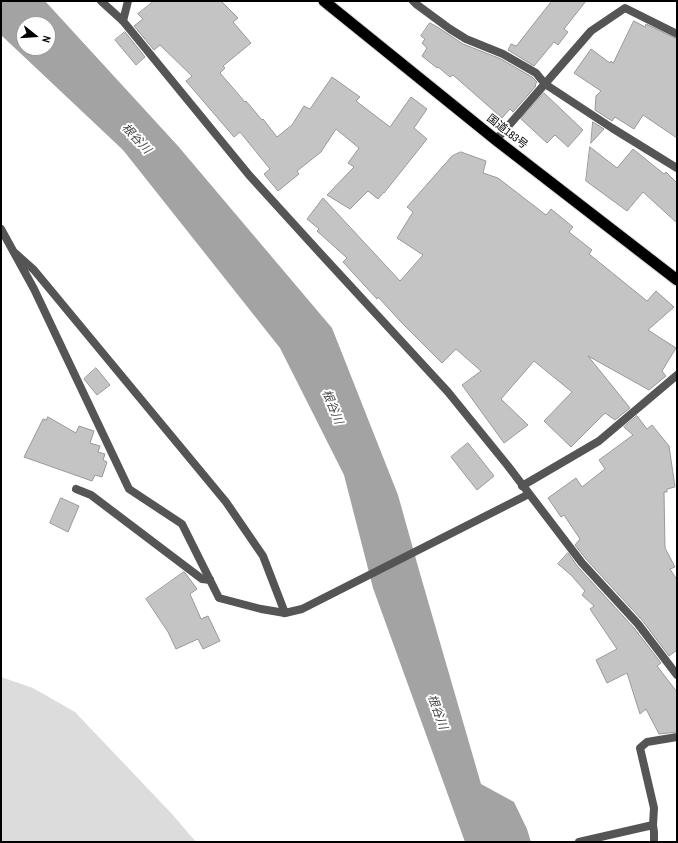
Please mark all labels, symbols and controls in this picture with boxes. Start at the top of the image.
north arrow [16,16,56,56]
text: N [39,34,54,44]
street label: 国道183号 [484,112,530,152]
water label: 根谷川 [118,121,154,157]
water label: 根谷川 [319,388,345,426]
water label: 根谷川 [424,693,450,731]

